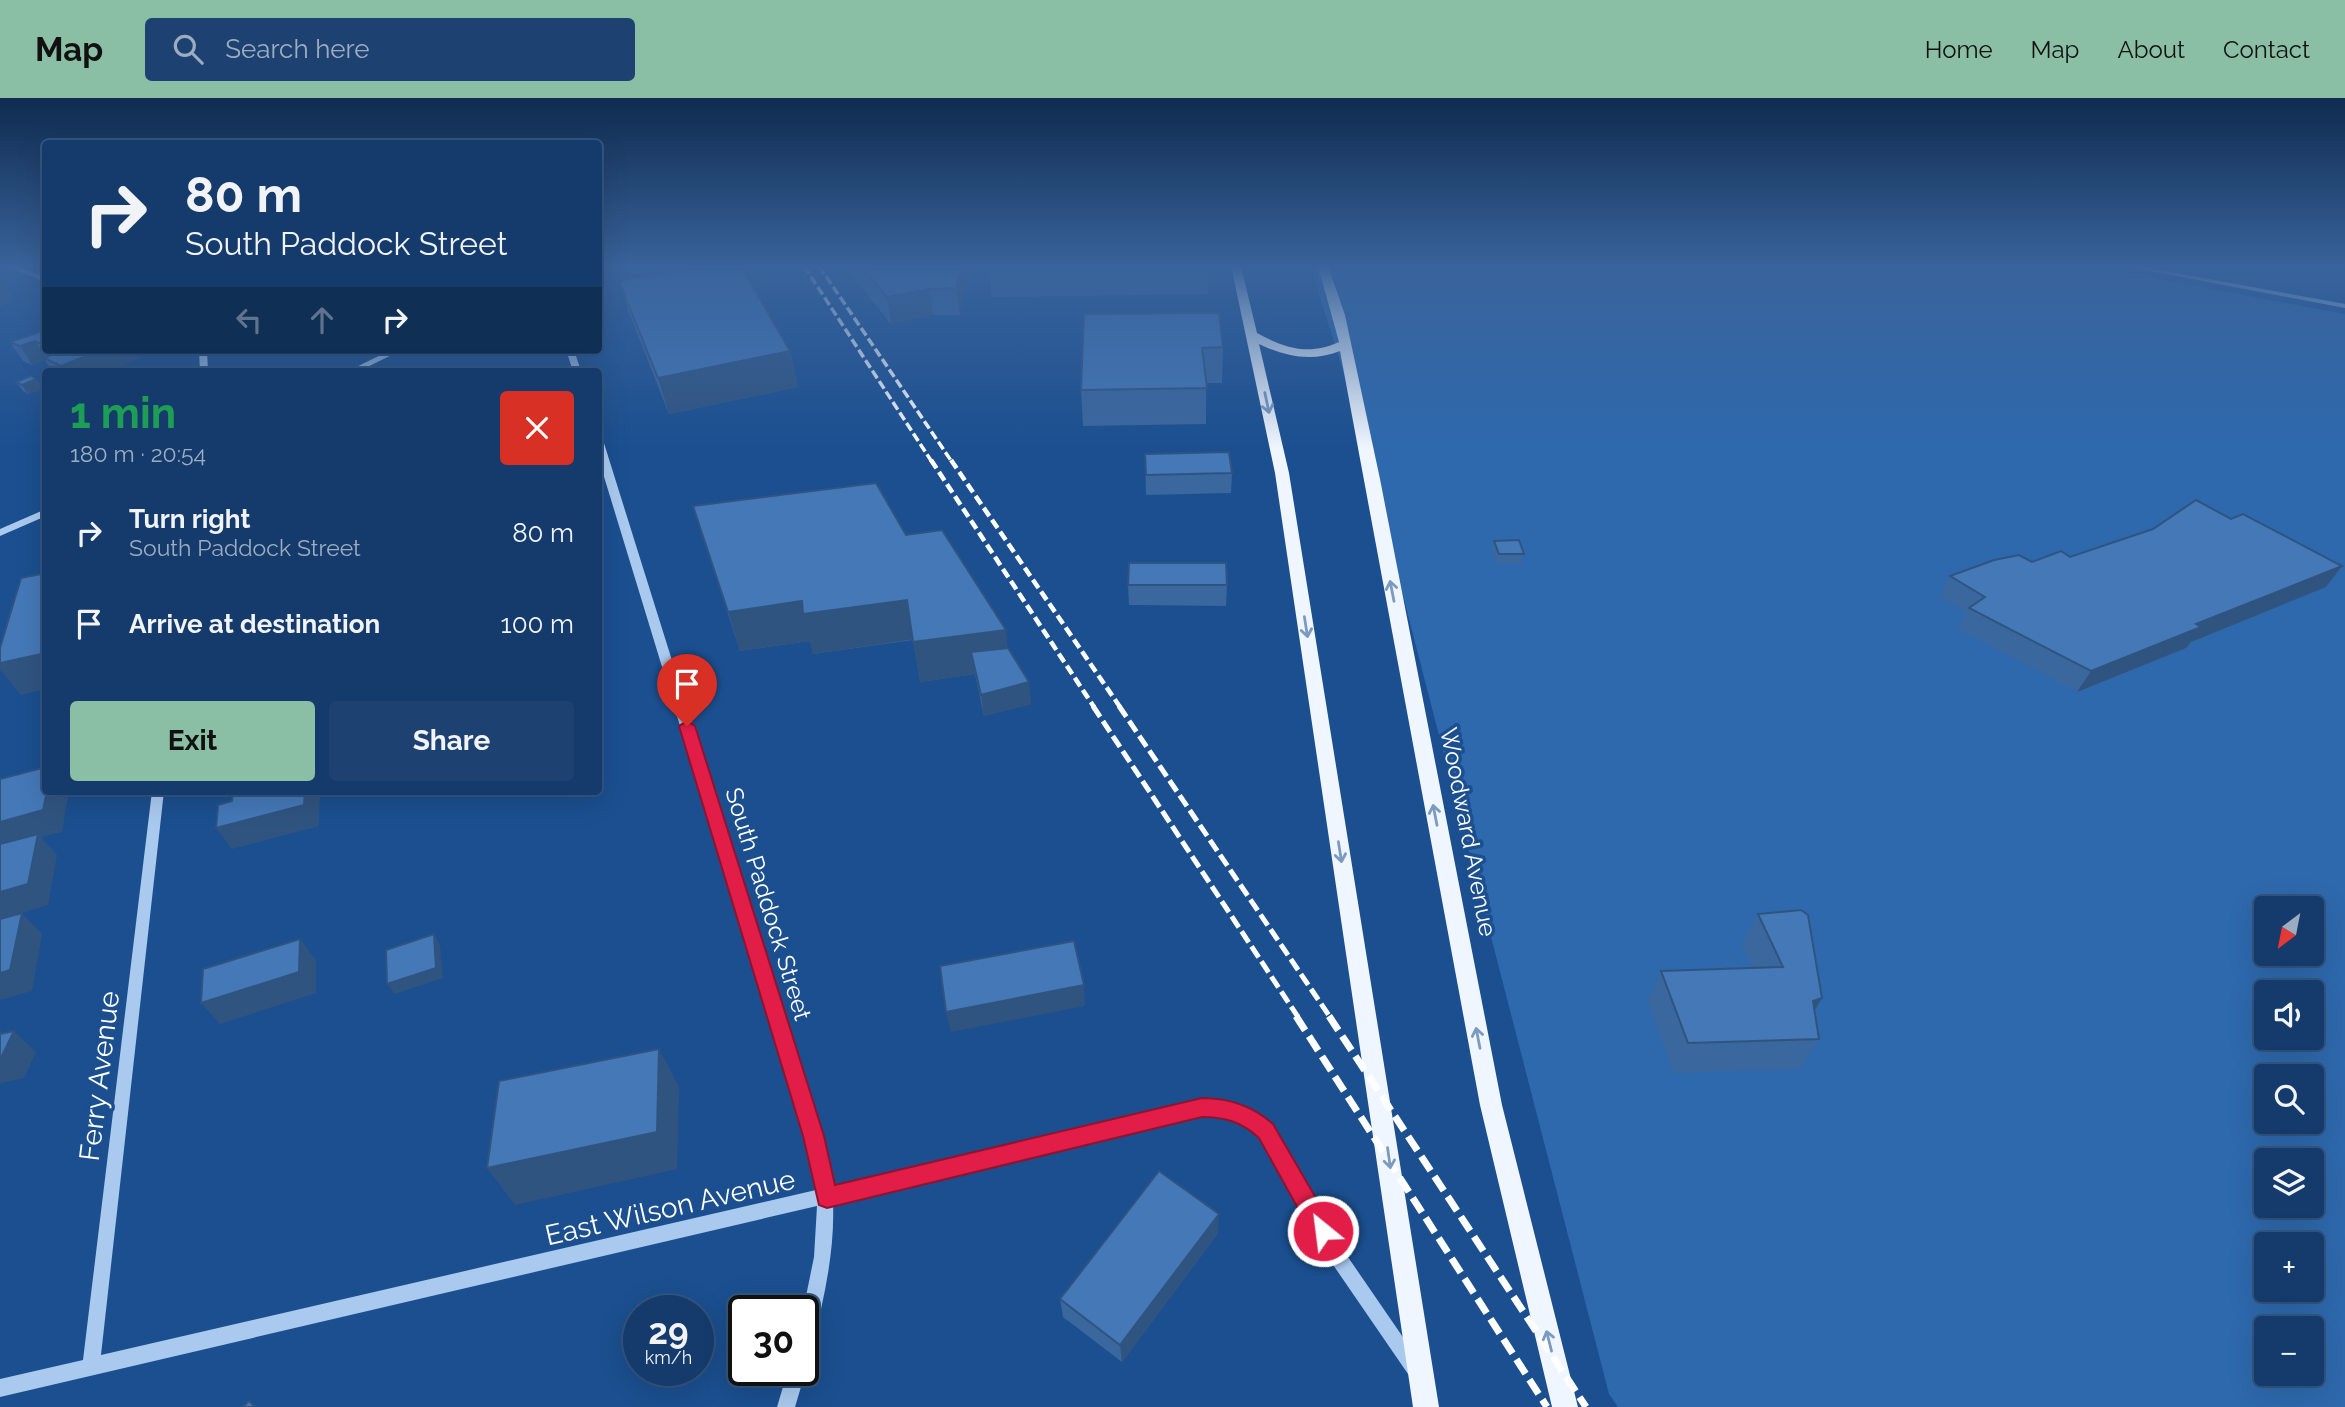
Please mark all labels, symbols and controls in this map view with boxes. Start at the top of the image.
search box [145,18,635,81]
text: Map [35,30,103,69]
icon: search [169,30,207,68]
text: Search here [225,34,370,64]
text: Home [1925,35,1993,64]
text: Map [2031,35,2079,64]
text: About [2117,35,2185,64]
text: Contact [2223,35,2310,64]
text: 80 m [185,166,302,223]
icon: right [70,168,161,259]
text: South Paddock Street [185,225,507,262]
icon: left [230,301,268,339]
icon: ahead [303,301,341,339]
icon: right [376,301,414,339]
text: 1 min [70,389,176,438]
button: close [500,391,574,465]
one-way arrow [1261,391,1275,414]
text: 180 m · 20:54 [70,440,206,467]
text: Turn right [129,504,250,534]
icon: right [70,514,108,552]
text: 80 m [512,518,574,548]
text: South Paddock Street [129,534,361,561]
one-way arrow [1385,580,1398,603]
icon: arrive [70,605,108,643]
text: Arrive at destination [129,609,380,639]
text: 100 m [501,609,574,639]
one-way arrow [1300,615,1313,638]
pin [657,654,717,726]
icon: arrive [668,665,706,703]
button: Exit [70,701,315,781]
button: Share [329,701,574,781]
street label: Woodward Avenue [1434,725,1503,939]
street label: South Paddock Street [719,784,818,1024]
one-way arrow [1427,804,1441,827]
one-way arrow [1334,840,1347,863]
north arrow [2254,896,2324,966]
map controls [2254,896,2324,1386]
button: sound [2254,980,2324,1050]
street label: Ferry Avenue [73,989,126,1163]
one-way arrow [1470,1027,1484,1050]
button: search [2254,1064,2324,1134]
one-way arrow [1382,1146,1395,1169]
button: layers [2254,1148,2324,1218]
street label: East Wilson Avenue [542,1163,798,1252]
position arrow [1286,1194,1360,1268]
button: + [2254,1232,2324,1302]
speed limit sign: 30 [728,1295,819,1386]
text: 29 [648,1311,689,1352]
button: − [2254,1316,2324,1386]
one-way arrow [1542,1330,1555,1353]
text: km/h [645,1347,692,1368]

